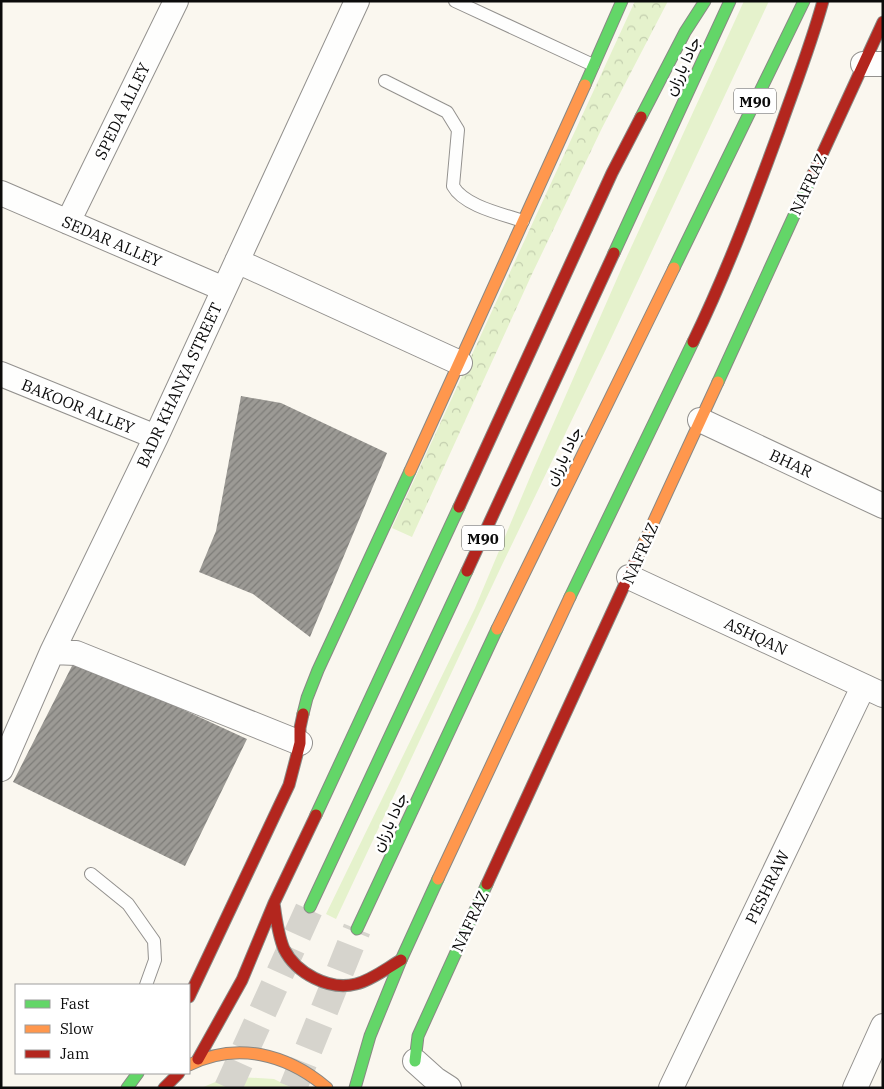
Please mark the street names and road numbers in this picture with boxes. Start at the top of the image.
street label: جادا بارزان [660,33,705,99]
street label: SPEDA ALLEY [90,59,154,163]
road number: M90 [734,88,776,114]
street label: NAFRAZ [785,150,831,218]
street label: SEDAR ALLEY [59,211,165,271]
street label: BADR KHANYA STREET [132,299,226,471]
street label: BAKOOR ALLEY [19,374,137,438]
street label: جادا بارزان [540,423,587,489]
street label: BHAR [766,444,816,482]
street label: NAFRAZ [618,519,662,587]
road number: M90 [462,526,504,550]
street label: ASHQAN [721,613,791,659]
street label: جادا بارزان [367,789,412,855]
street label: PESHRAW [741,847,794,927]
street label: NAFRAZ [447,887,493,955]

